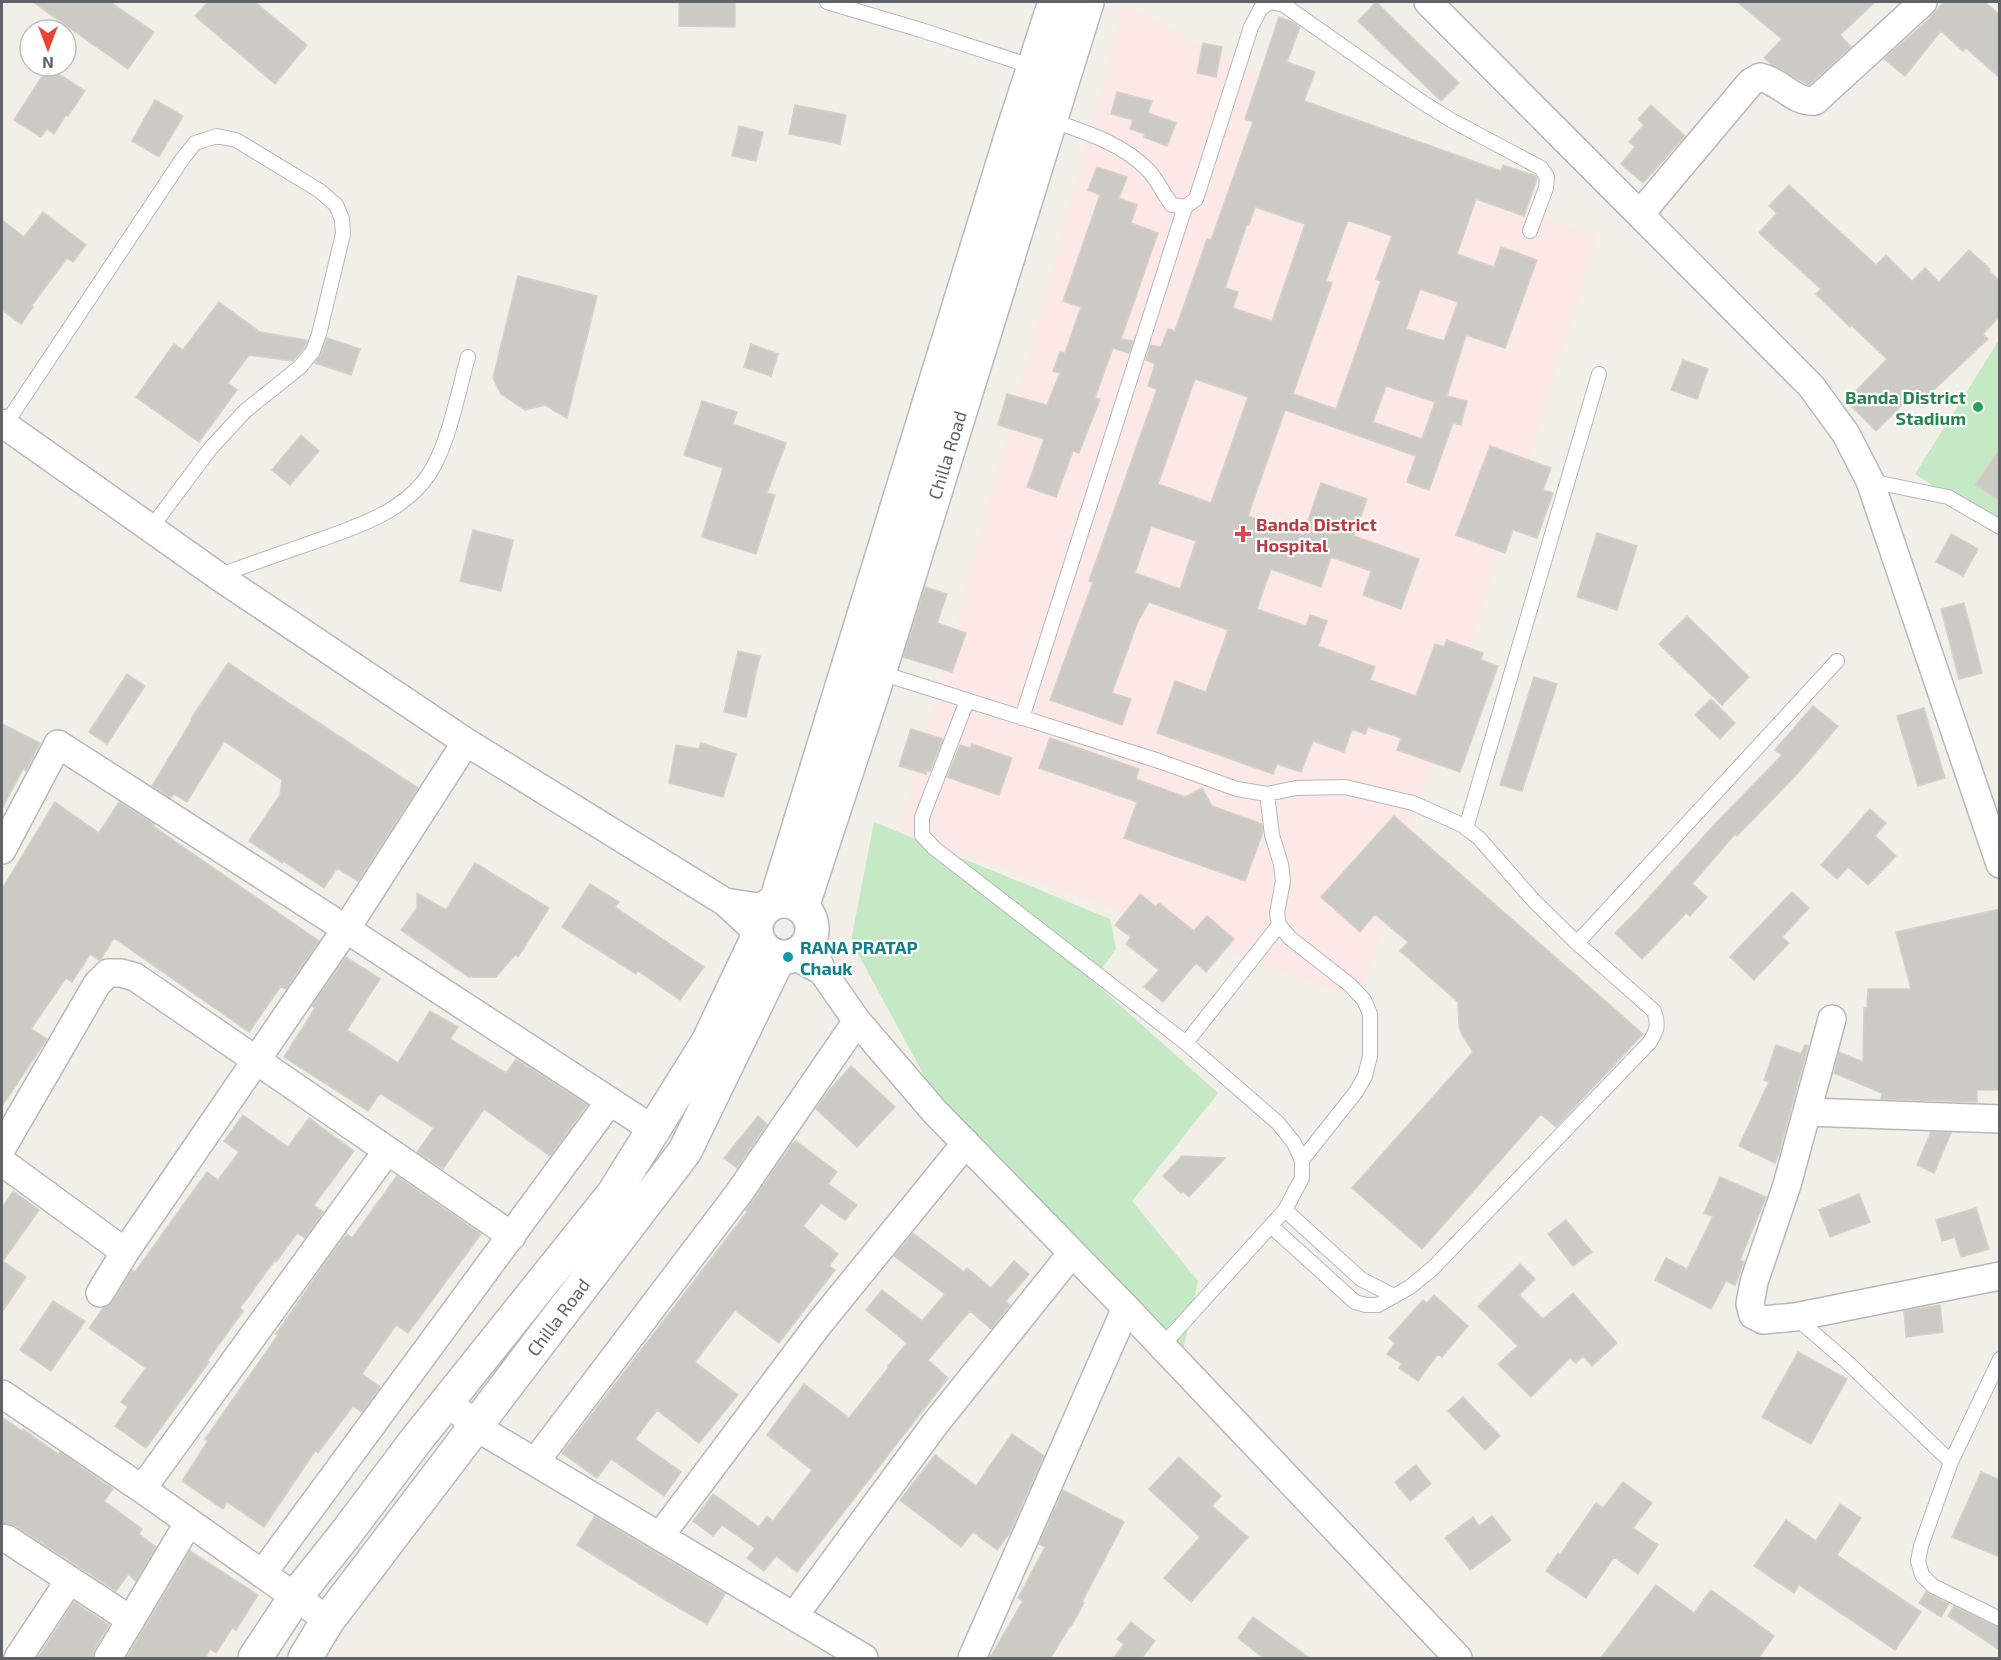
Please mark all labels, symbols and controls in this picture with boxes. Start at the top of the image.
north arrow [18,18,78,78]
text: N [42,54,54,73]
place label: Banda District Stadium [1845,386,1967,429]
marker: Banda District Stadium [1971,400,1985,414]
street label: Chilla Road [923,408,971,502]
place label: Banda District Hospital [1256,513,1378,556]
marker: Banda District Hospital [1234,525,1252,543]
place label: RANA PRATAP Chauk [800,936,918,979]
marker: RANA PRATAP Chauk [781,950,795,964]
street label: Chilla Road [522,1274,594,1360]

